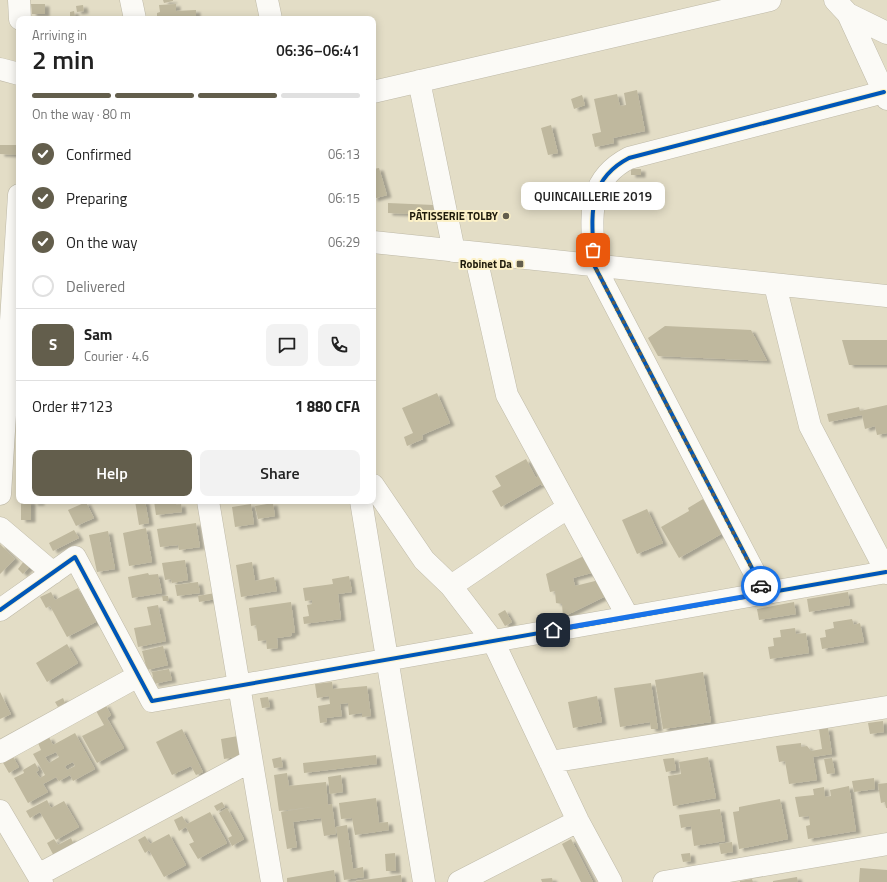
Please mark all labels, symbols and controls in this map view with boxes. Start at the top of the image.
text: Arriving in [32,25,87,45]
text: 06:36–06:41 [276,39,360,62]
text: 2 min [32,40,95,79]
text: On the way · 80 m [32,104,131,124]
icon: check [32,143,54,165]
text: Confirmed [66,143,131,166]
text: 06:13 [328,144,360,164]
callout: QUINCAILLERIE 2019 [521,182,665,210]
text: QUINCAILLERIE 2019 [534,186,652,206]
icon: check [32,187,54,209]
text: Preparing [66,187,127,210]
text: 06:15 [328,188,360,208]
place label: PÂTISSERIE TOLBY [409,208,499,224]
marker: PÂTISSERIE TOLBY [501,211,511,221]
icon: check [32,231,54,253]
text: On the way [66,231,138,254]
text: 06:29 [328,232,360,252]
pin [576,233,610,267]
icon: bag [582,239,604,261]
place label: Robinet Da [460,256,512,272]
marker: Robinet Da [515,259,525,269]
text: Delivered [66,275,125,298]
text: Sam [84,323,112,346]
button: chat [266,324,308,366]
button: phone [318,324,360,366]
text: S [49,333,57,356]
text: Courier · 4.6 [84,346,149,366]
text: Order #7123 [32,395,113,418]
text: 1 880 CFA [295,395,360,418]
button: Help [32,450,192,496]
button: Share [200,450,360,496]
courier [741,566,781,606]
icon: car [750,575,772,597]
pin [536,613,570,647]
icon: home [542,619,564,641]

